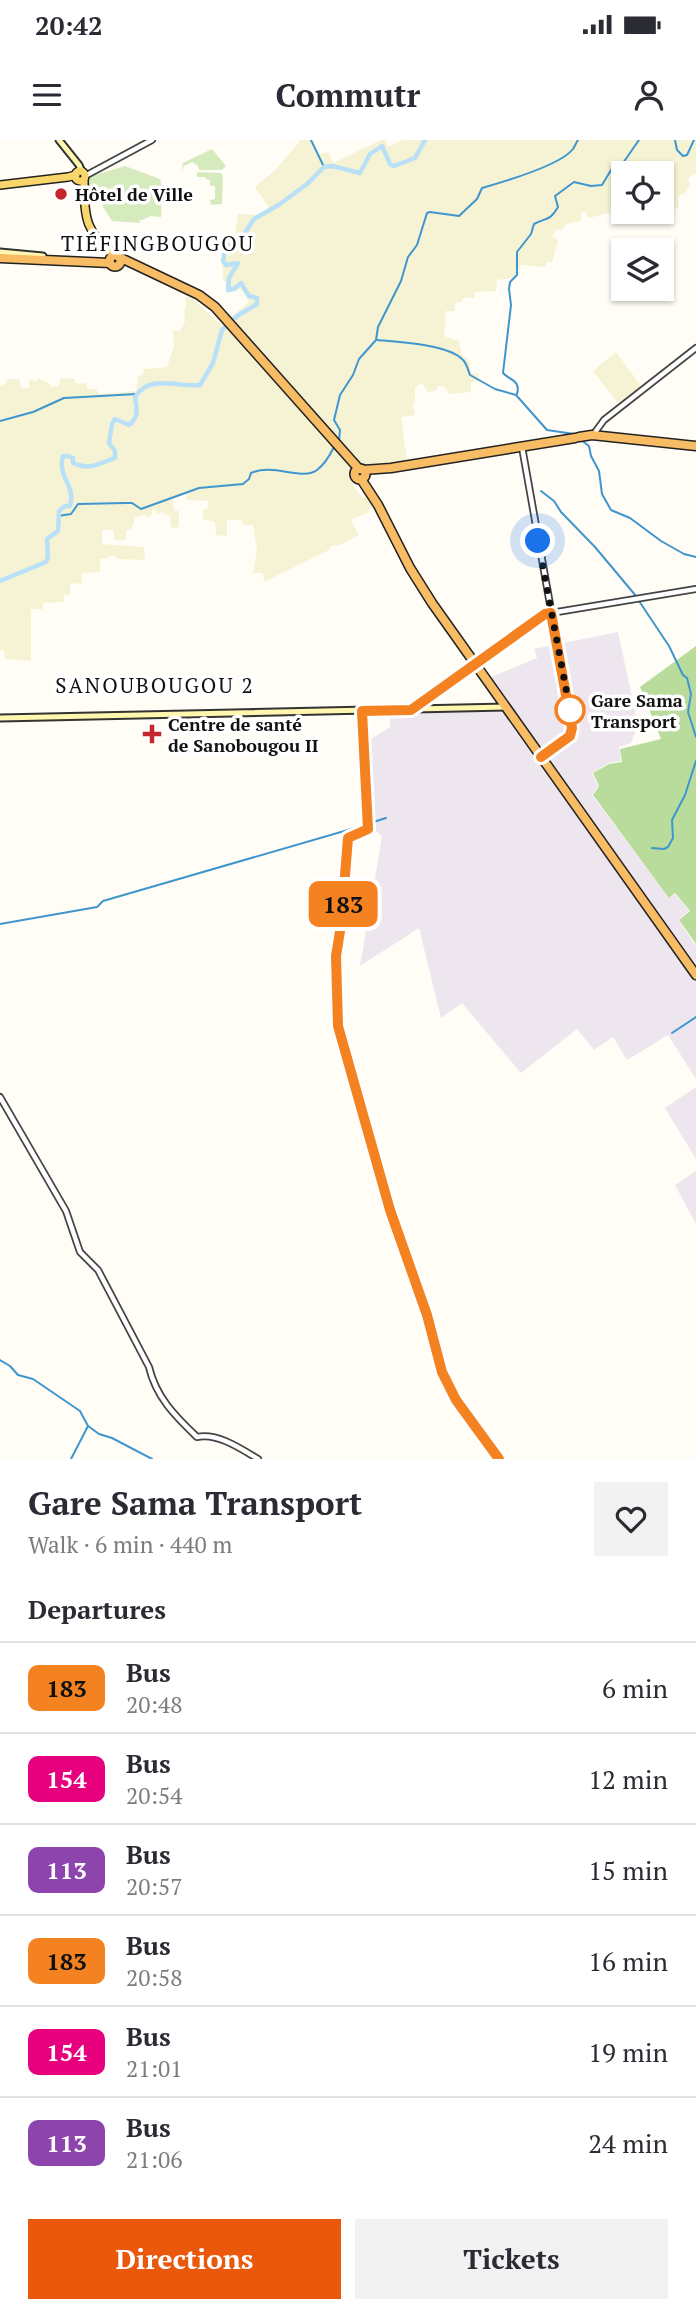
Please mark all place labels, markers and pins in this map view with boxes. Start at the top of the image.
place label: Hôtel de Ville [75,182,193,206]
marker: Hôtel de Ville [53,186,69,202]
place label: Gare Sama Transport [591,688,683,733]
marker: Gare Sama Transport [555,695,585,725]
place label: Centre de santé de Sanobougou II [168,712,319,757]
marker: Centre de santé de Sanobougou II [142,724,162,744]

